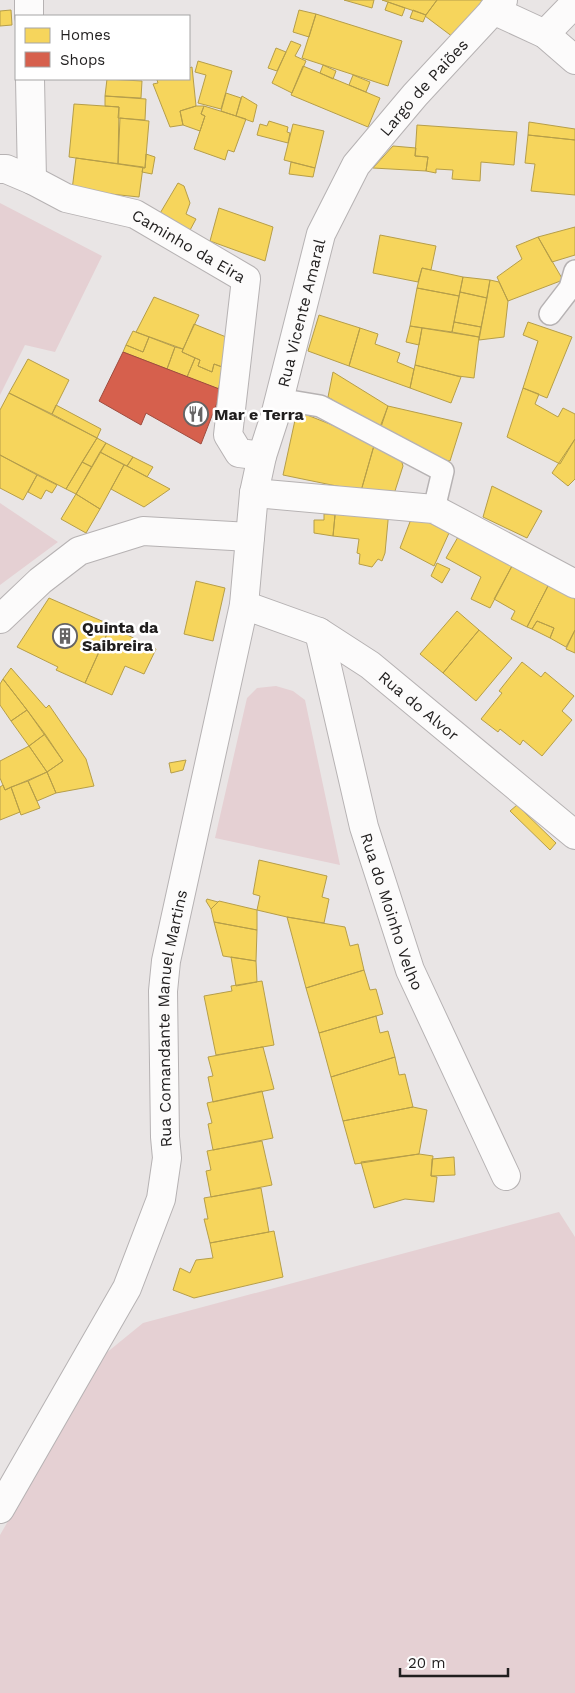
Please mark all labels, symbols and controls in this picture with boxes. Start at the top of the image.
legend [15,15,190,80]
text: Homes [60,26,111,44]
street label: Largo de Paiões [376,35,472,140]
text: Shops [60,51,105,69]
street label: Caminho da Eira [128,205,249,287]
street label: Rua Vicente Amaral [274,237,329,389]
restaurant icon: Mar e Terra [183,401,209,427]
place label: Mar e Terra [214,405,304,424]
place label: Quinta da Saibreira [82,618,159,655]
building icon: Quinta da Saibreira [52,623,78,649]
street label: Rua do Alvor [375,667,463,745]
street label: Rua do Moinho Velho [356,830,427,993]
street label: Rua Comandante Manuel Martins [154,888,191,1148]
scale bar [400,1646,508,1678]
text: 20 m [408,1654,446,1672]

